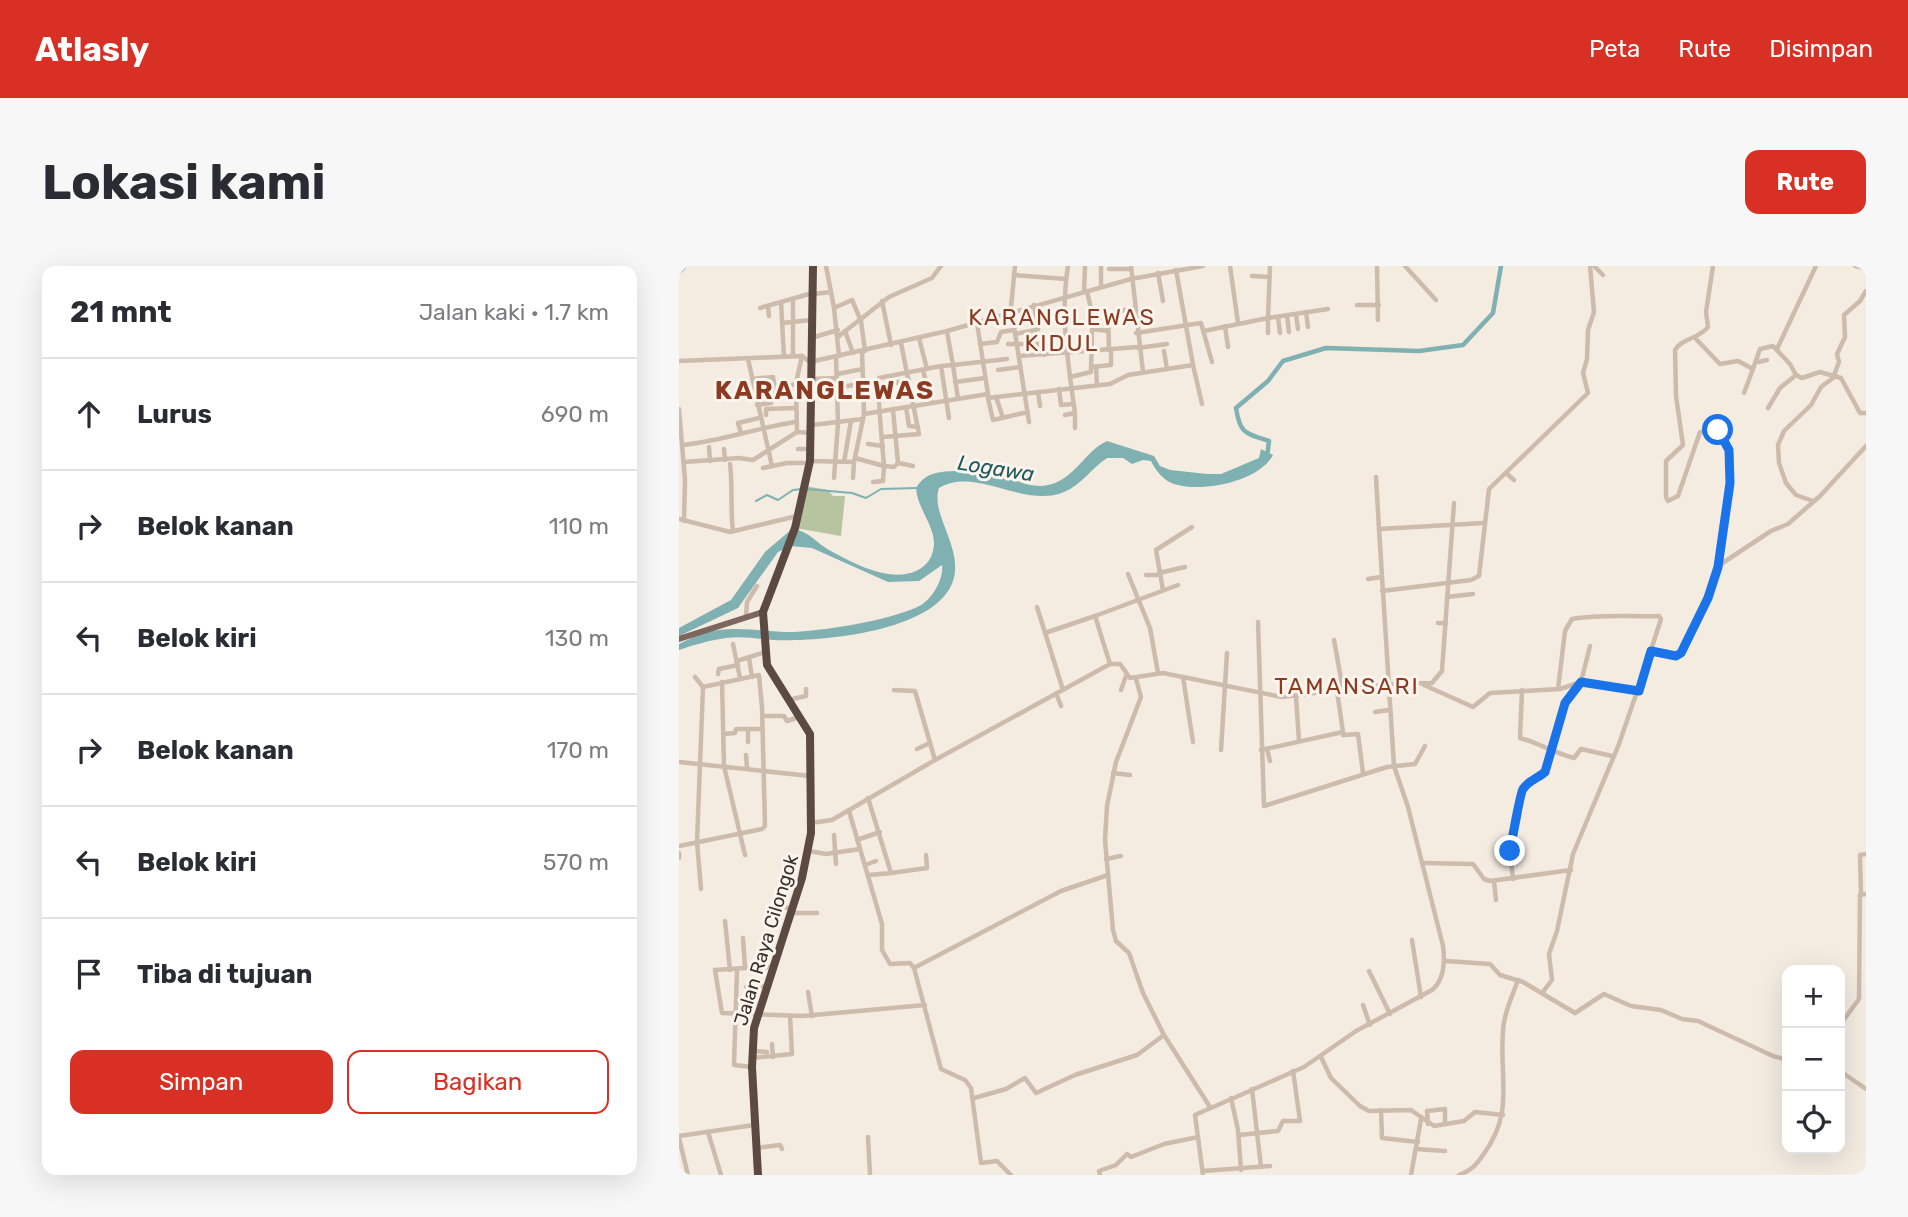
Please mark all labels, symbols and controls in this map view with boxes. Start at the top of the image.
text: Atlasly [35,30,149,69]
text: Peta [1589,35,1640,63]
text: Rute [1678,35,1731,63]
text: Disimpan [1769,35,1873,63]
button: Rute [1745,150,1866,214]
text: Lokasi kami [42,153,326,211]
text: 21 mnt [70,294,171,330]
text: Jalan kaki · 1.7 km [419,298,609,326]
district label: KARANGLEWAS KIDUL [968,303,1156,357]
district label: KARANGLEWAS [715,375,935,406]
icon: ahead [70,395,108,433]
text: Lurus [137,399,212,430]
text: 690 m [541,400,609,428]
route start [1702,414,1733,445]
water label: Logawa [956,450,1036,486]
icon: right [70,507,108,545]
text: Belok kanan [137,511,294,542]
text: 110 m [549,512,609,540]
icon: left [70,619,108,657]
text: Belok kiri [137,623,257,654]
text: 130 m [545,624,609,652]
district label: TAMANSARI [1274,672,1420,700]
icon: right [70,731,108,769]
text: Belok kanan [137,735,294,766]
text: 170 m [547,736,609,764]
route end [1494,835,1525,866]
icon: left [70,843,108,881]
text: Belok kiri [137,847,257,878]
text: 570 m [543,848,609,876]
street label: Jalan Raya Cilongok [729,851,803,1029]
icon: arrive [70,955,108,993]
text: Tiba di tujuan [137,959,312,990]
map controls [1782,965,1845,1154]
button: + [1782,965,1845,1028]
button: − [1782,1028,1845,1091]
button: Simpan [70,1050,333,1114]
button: Bagikan [347,1050,609,1114]
button: locate [1782,1091,1845,1154]

